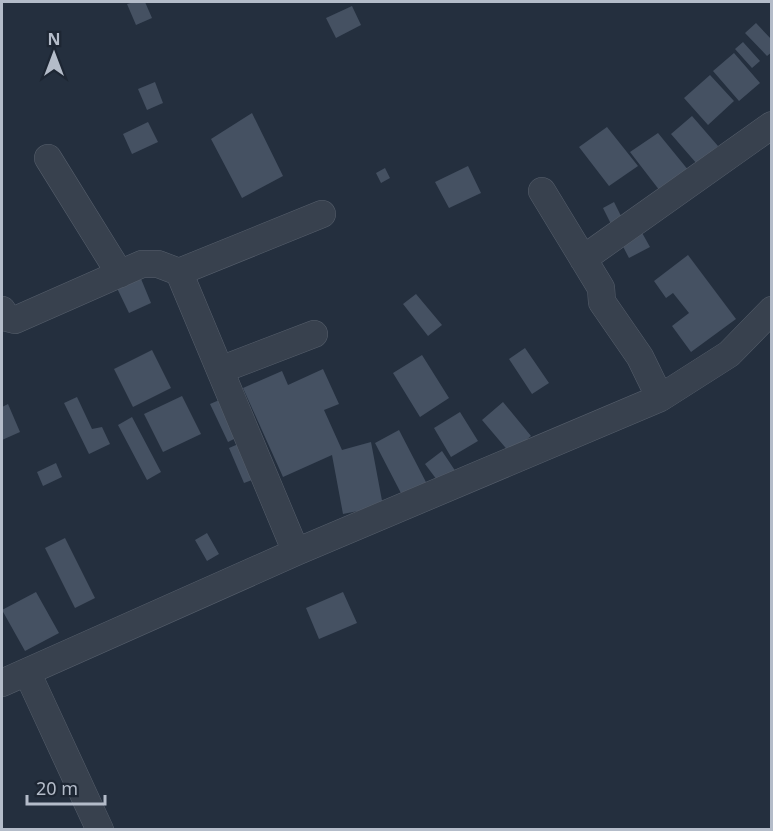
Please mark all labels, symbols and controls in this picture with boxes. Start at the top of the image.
north arrow [24,24,84,84]
text: N [47,28,61,50]
scale bar [27,768,105,806]
text: 20 m [36,776,78,800]

